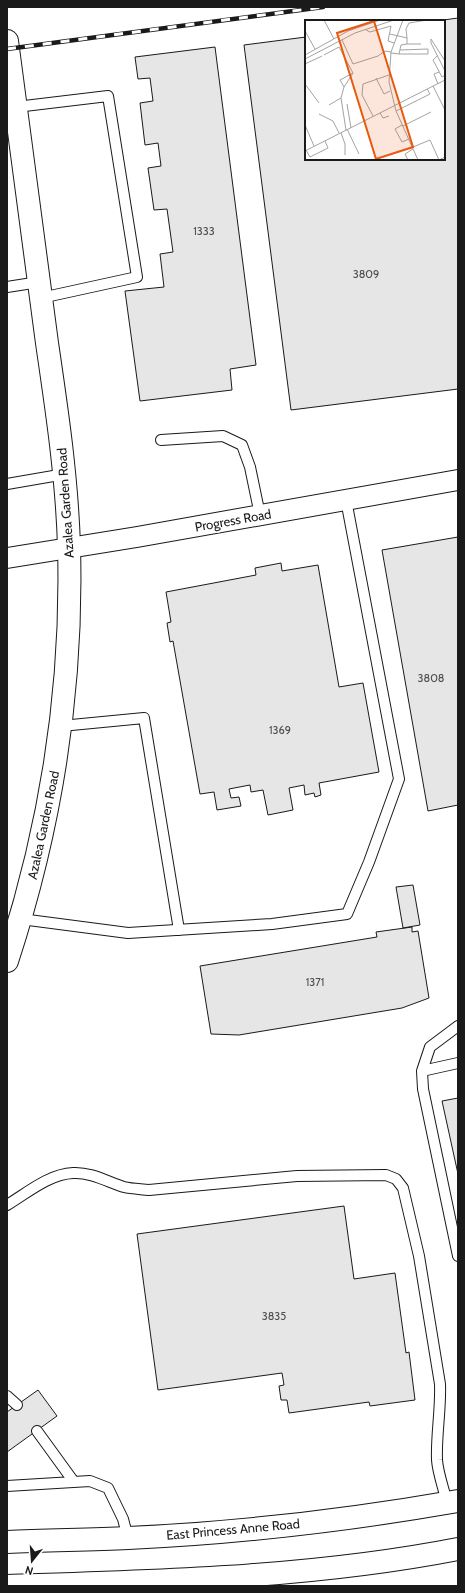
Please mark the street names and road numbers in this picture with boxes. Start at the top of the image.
street label: Azalea Garden Road [53,447,77,559]
street label: Progress Road [194,505,272,535]
street label: Azalea Garden Road [24,769,62,881]
street label: East Princess Anne Road [166,1515,300,1543]

